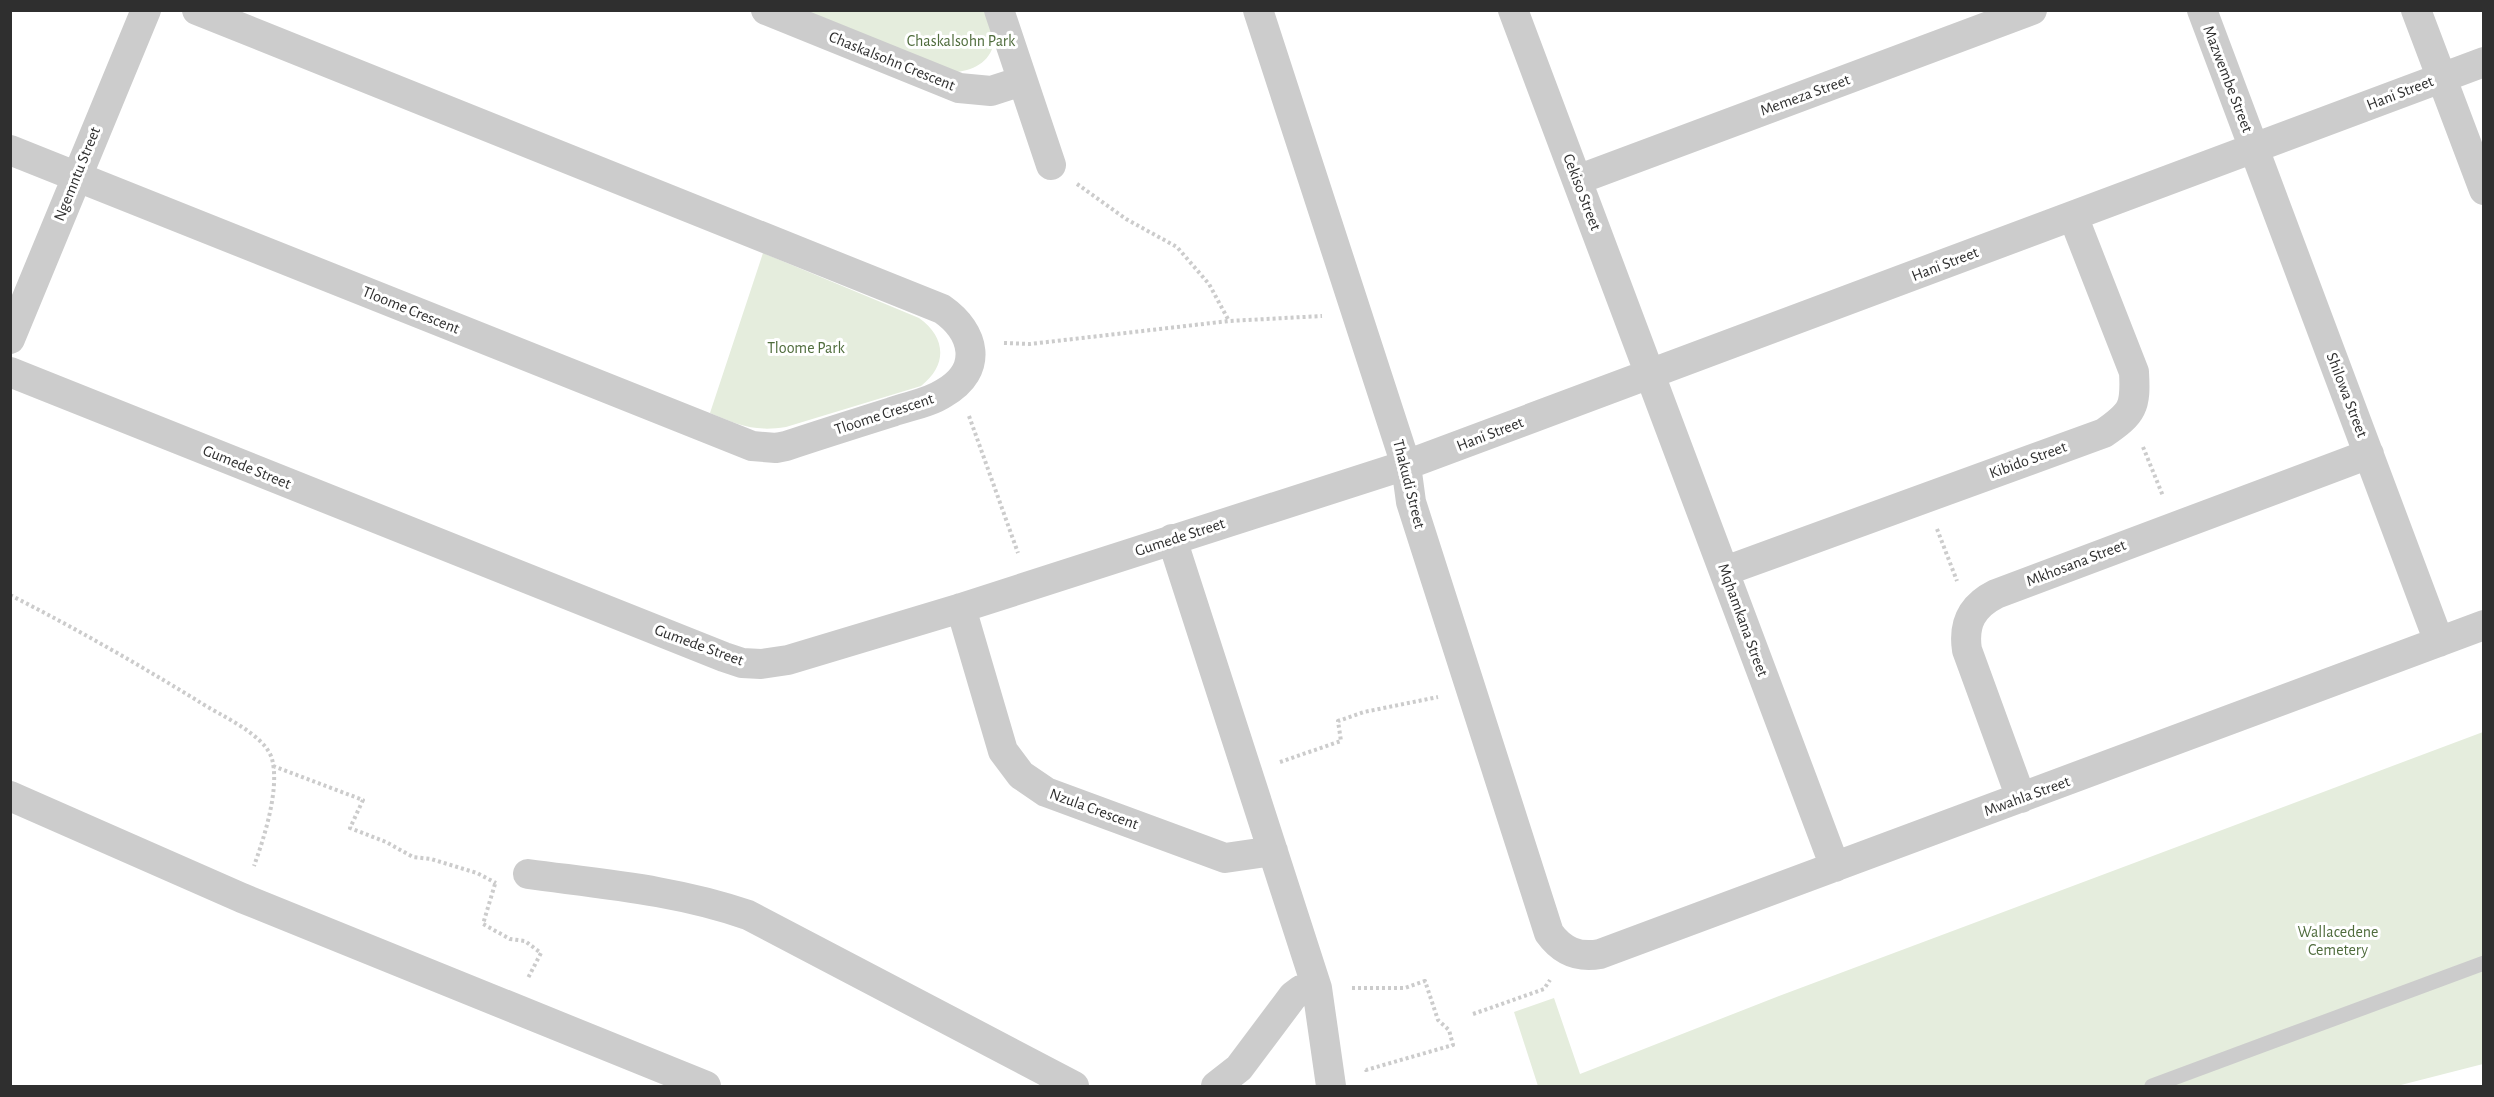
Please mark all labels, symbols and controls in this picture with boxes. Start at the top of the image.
street label: Mazwembe Street [2200,23,2256,135]
street label: Chaskalsohn Crescent [827,28,957,94]
park label: Chaskalsohn Park [907,33,1016,49]
street label: Memeza Street [1758,71,1852,119]
street label: Hani Street [2364,73,2436,113]
street label: Ngemntu Street [51,125,103,223]
street label: Cekiso Street [1560,151,1604,233]
street label: Hani Street [1909,244,1981,284]
street label: Tloome Crescent [360,283,462,337]
park label: Tloome Park [767,340,846,356]
street label: Shilowa Street [2324,350,2370,440]
street label: Tloome Crescent [832,390,936,438]
street label: Hani Street [1454,414,1526,454]
street label: Thakudi Street [1390,438,1428,530]
street label: Kibido Street [1987,439,2069,481]
street label: Gumede Street [201,442,293,492]
street label: Gumede Street [1133,515,1227,559]
street label: Mkhosana Street [2024,537,2128,589]
street label: Mqhamkana Street [1715,561,1771,679]
street label: Gumede Street [652,622,746,668]
street label: Mwahla Street [1982,773,2072,819]
street label: Nzula Crescent [1048,786,1140,832]
park label: Wallacedene Cemetery [2298,924,2378,959]

